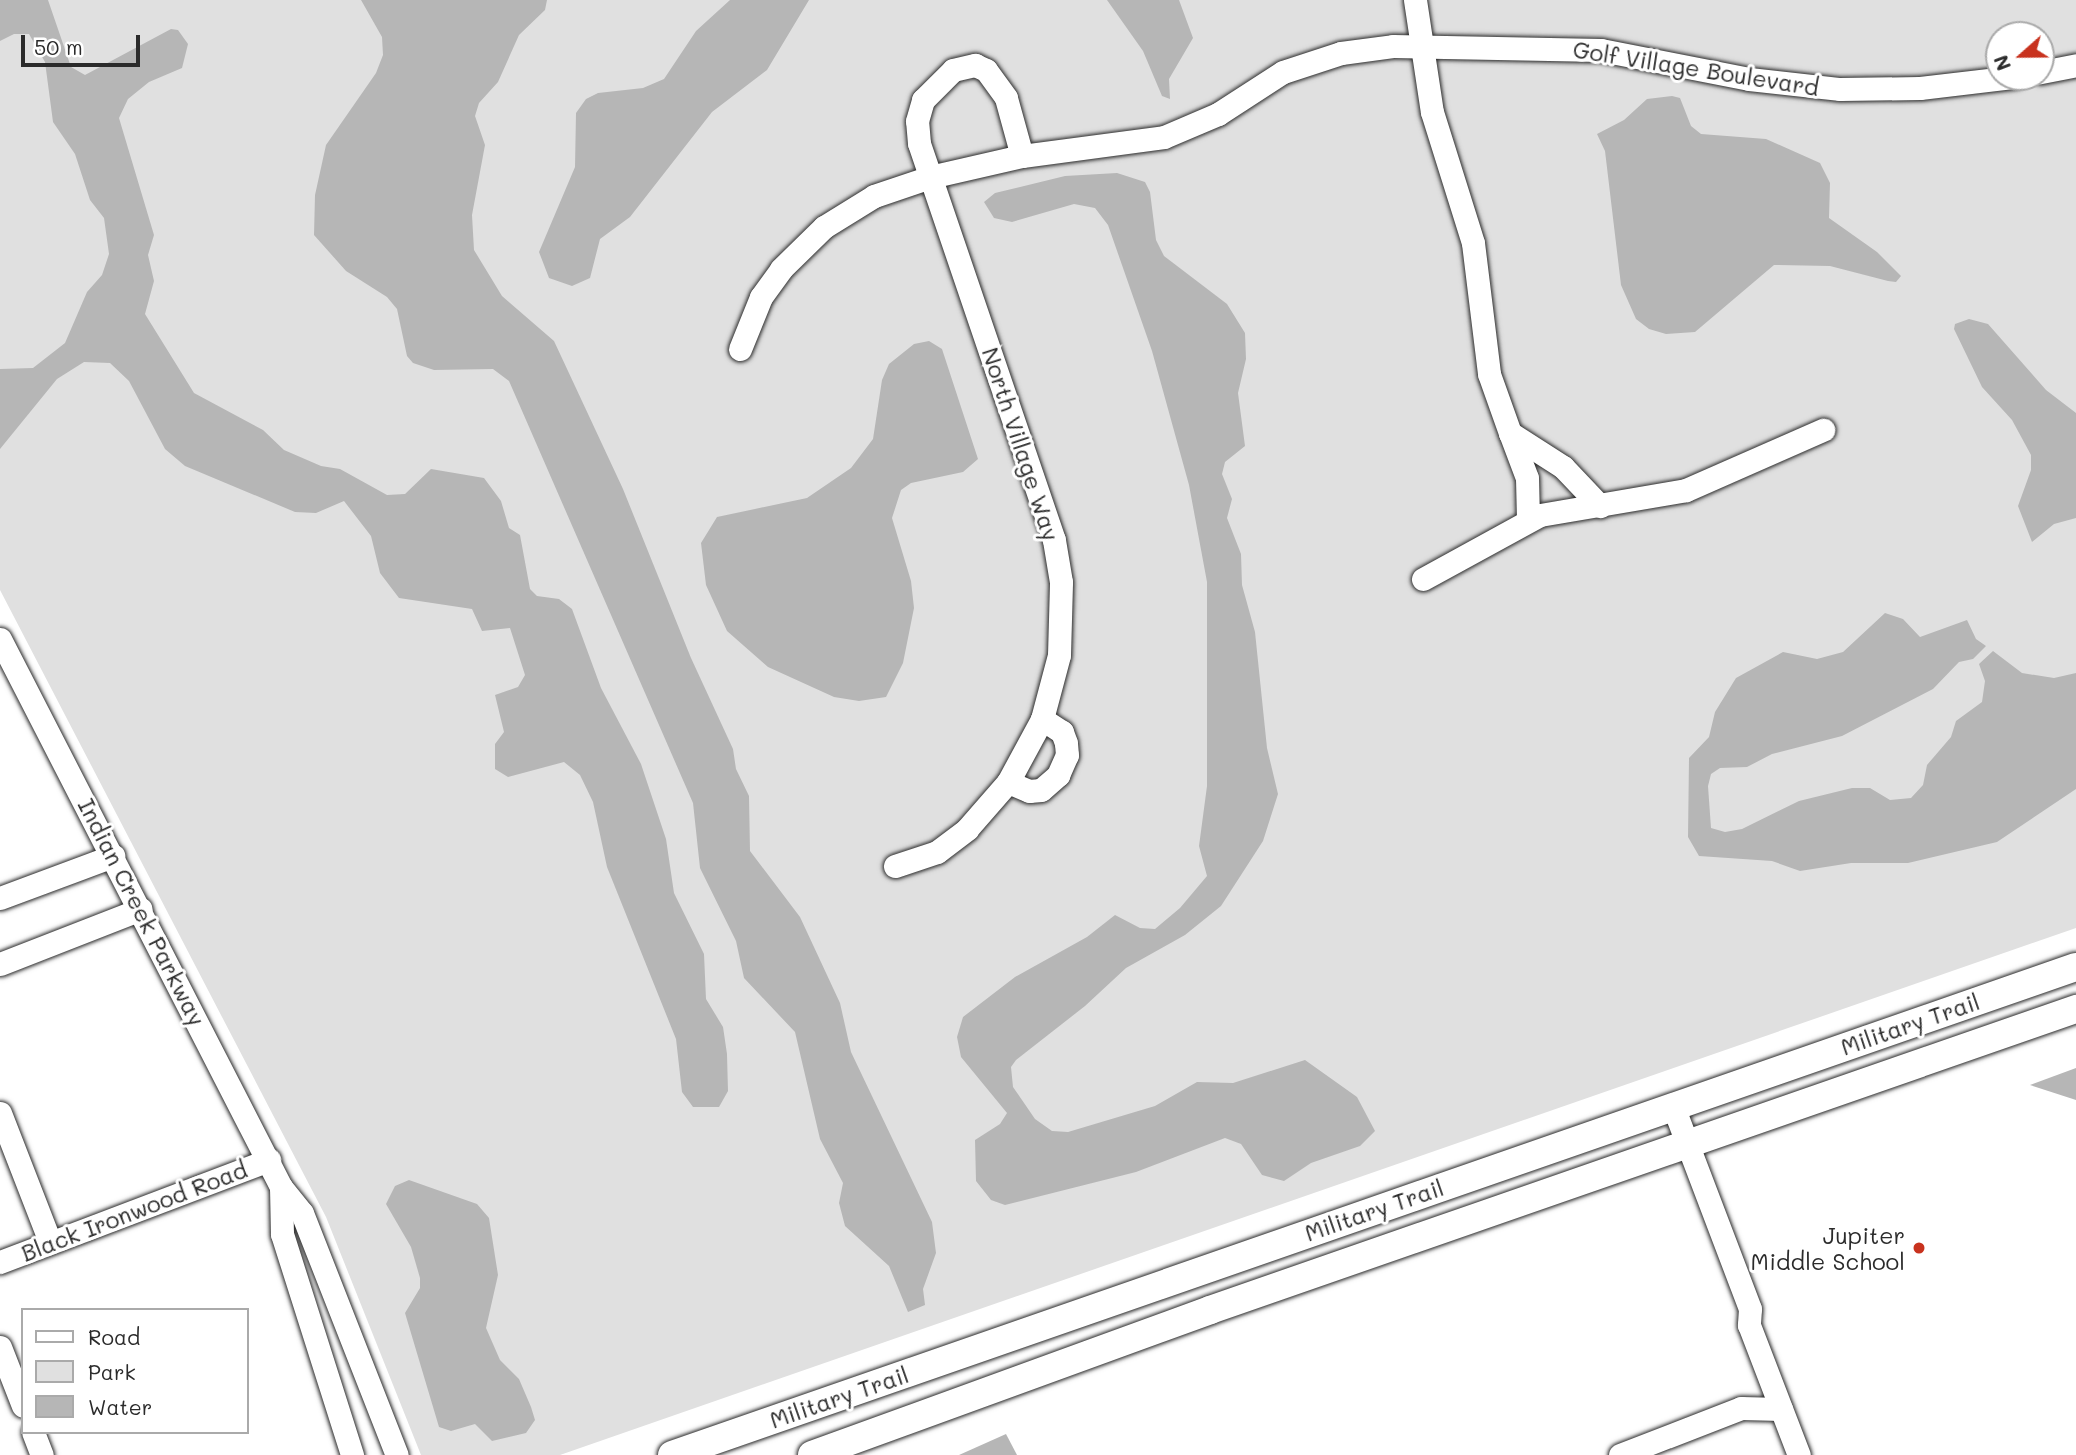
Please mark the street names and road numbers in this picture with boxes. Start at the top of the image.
street label: Golf Village Boulevard [1571,35,1821,101]
street label: North Village Way [977,344,1065,544]
street label: Indian Creek Parkway [73,794,211,1030]
street label: Military Trail [1837,987,1983,1061]
street label: Black Ironwood Road [17,1155,251,1267]
street label: Military Trail [1301,1173,1447,1247]
street label: Military Trail [766,1360,912,1434]

